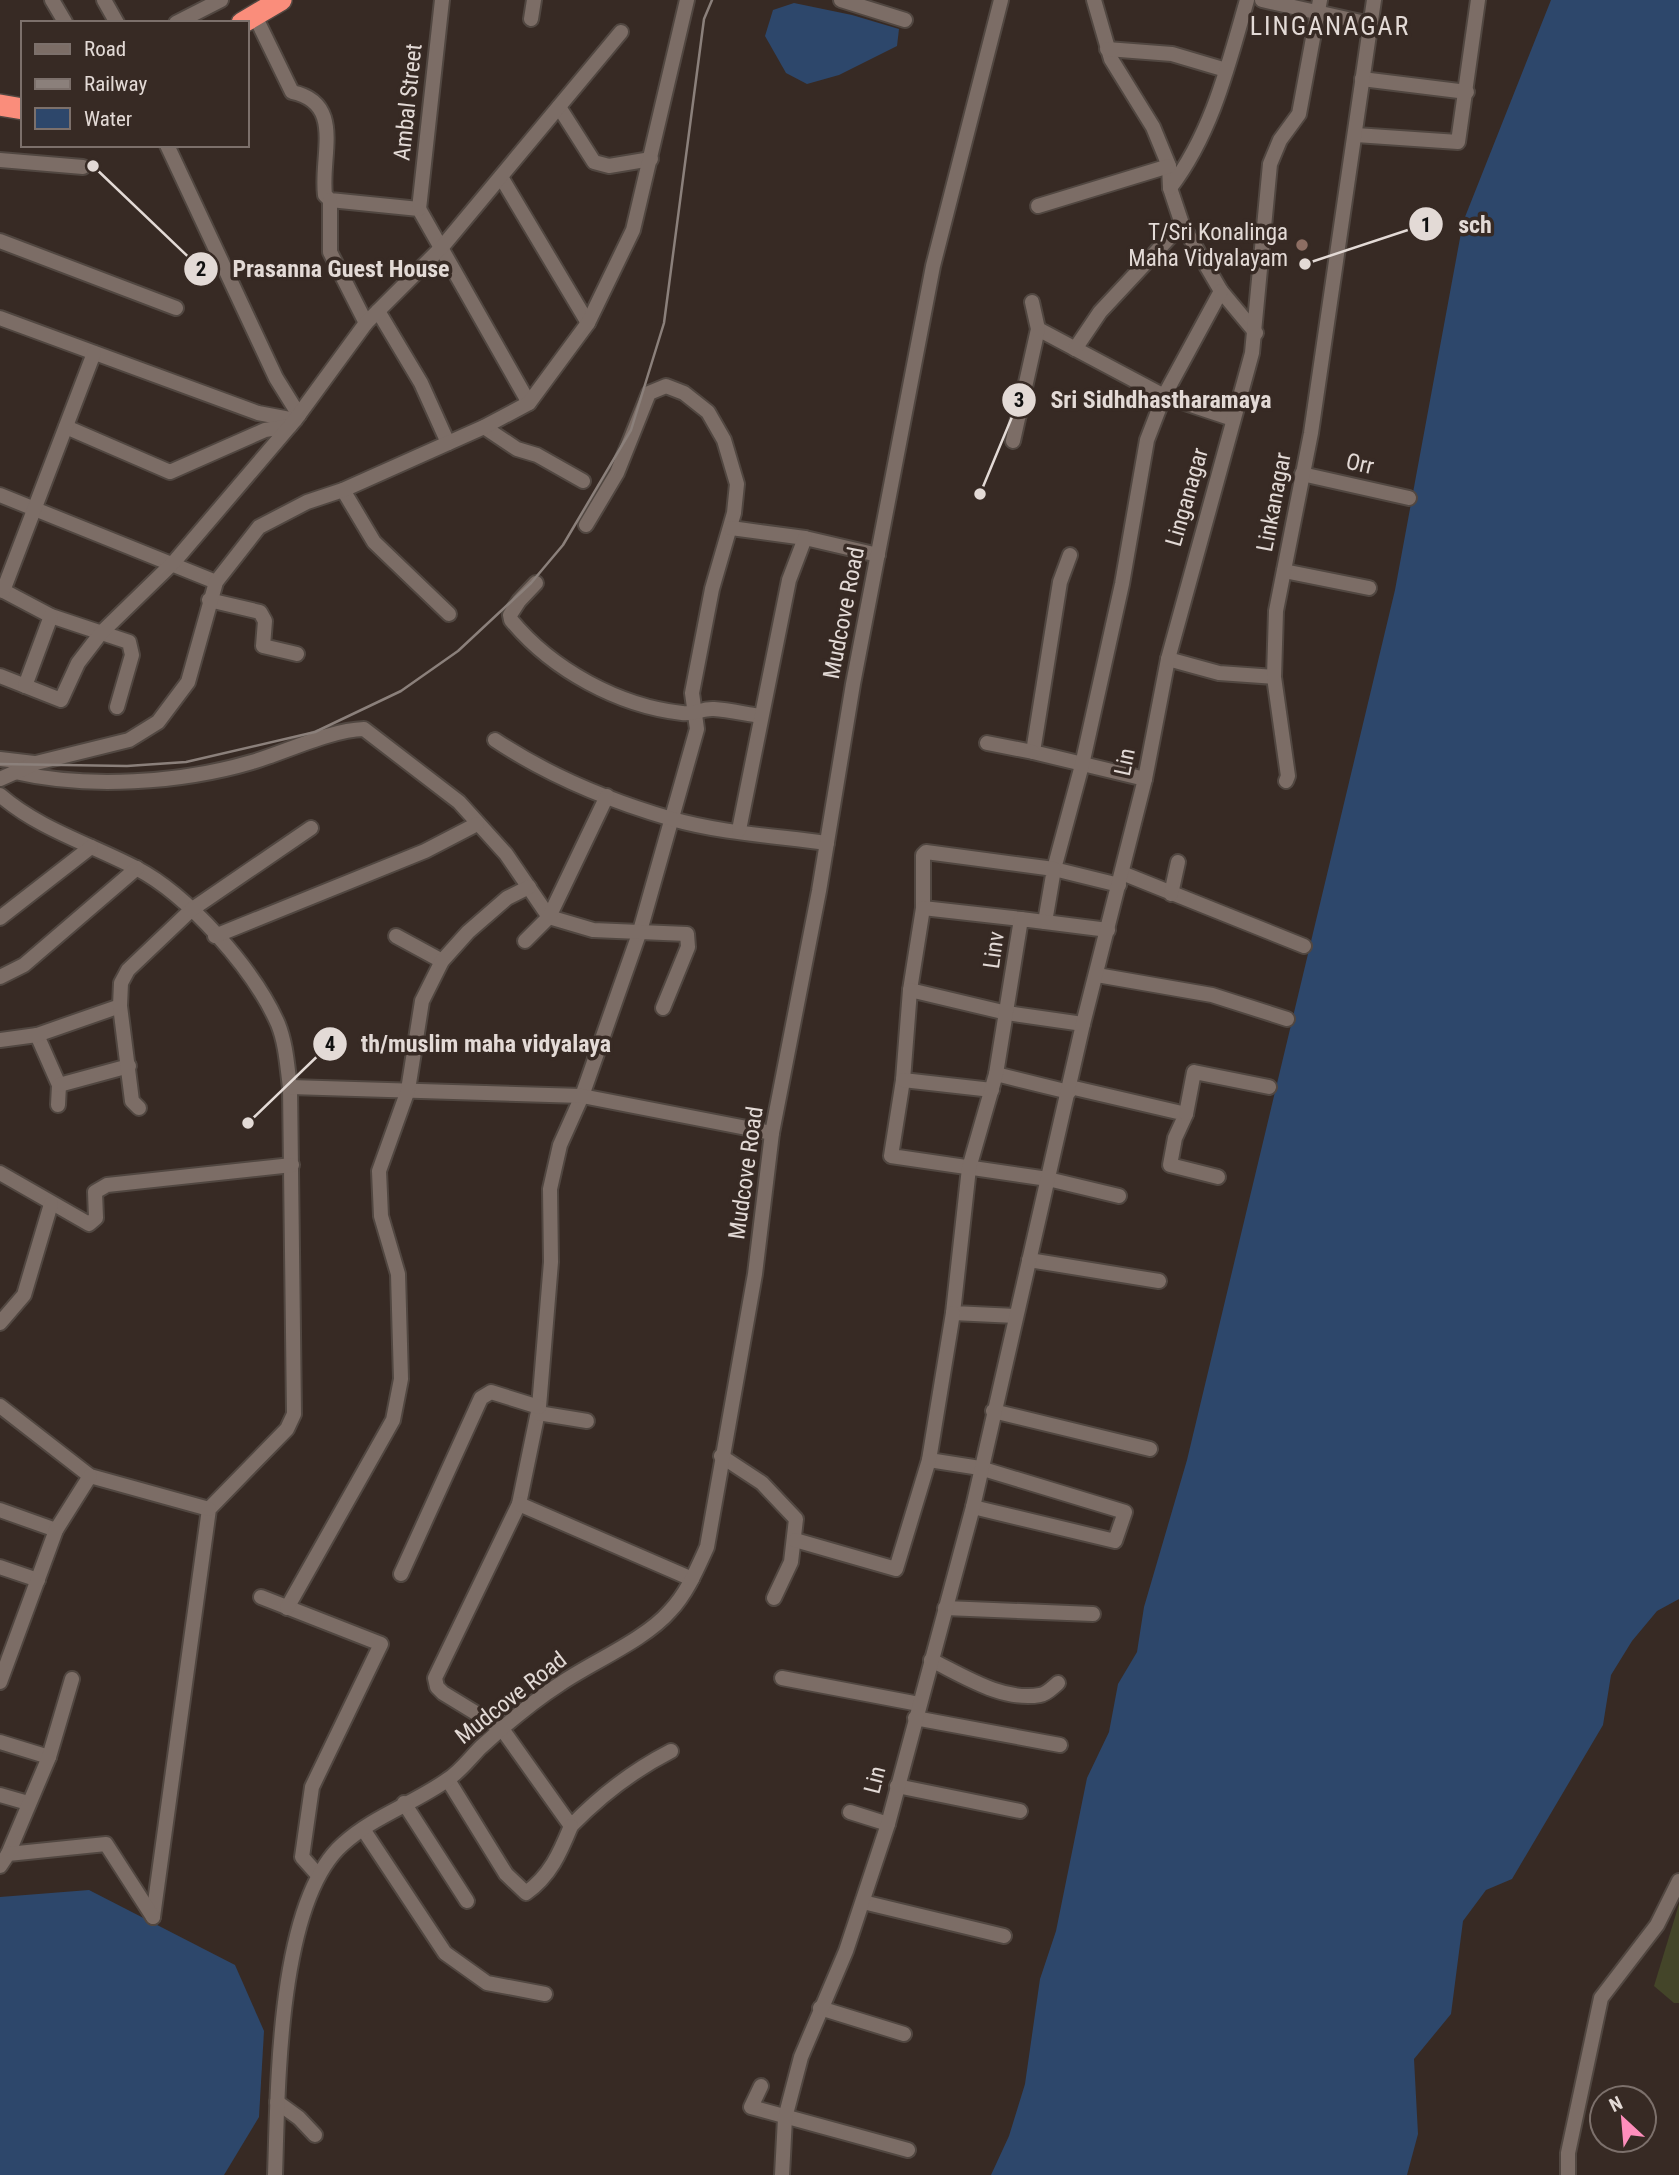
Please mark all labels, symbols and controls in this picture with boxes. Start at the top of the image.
district label: LINGANAGAR [1250,11,1410,41]
legend [21,21,248,147]
text: Road [84,37,126,61]
street label: Ambal Street [388,42,428,162]
text: Railway [84,72,147,96]
text: Water [84,107,132,131]
callout: sch [1409,202,1506,247]
text: sch [1458,211,1492,239]
text: 1 [1421,213,1431,237]
place label: T/Sri Konalinga Maha Vidyalayam [1128,219,1288,272]
marker: T/Sri Konalinga Maha Vidyalayam [1294,237,1310,253]
callout: Prasanna Guest House [184,246,464,291]
text: Prasanna Guest House [232,255,450,283]
text: 2 [196,257,206,281]
callout: Sri Sidhdhastharamaya [1001,378,1285,423]
text: Sri Sidhdhastharamaya [1050,386,1272,414]
text: 3 [1014,388,1024,412]
street label: Linganagar [1160,445,1214,549]
street label: Orr [1343,448,1377,480]
street label: Linkanagar [1251,450,1297,554]
street label: Mudcove Road [818,545,870,681]
street label: Lin [1109,746,1141,778]
street label: Linv [978,930,1010,970]
callout: th/muslim maha vidyalaya [312,1021,626,1066]
text: th/muslim maha vidyalaya [361,1030,611,1058]
text: 4 [325,1032,335,1056]
street label: Mudcove Road [723,1105,769,1241]
street label: Mudcove Road [450,1646,572,1750]
street label: Lin [859,1763,891,1797]
north arrow [1588,2084,1658,2154]
text: N [1605,2091,1626,2117]

